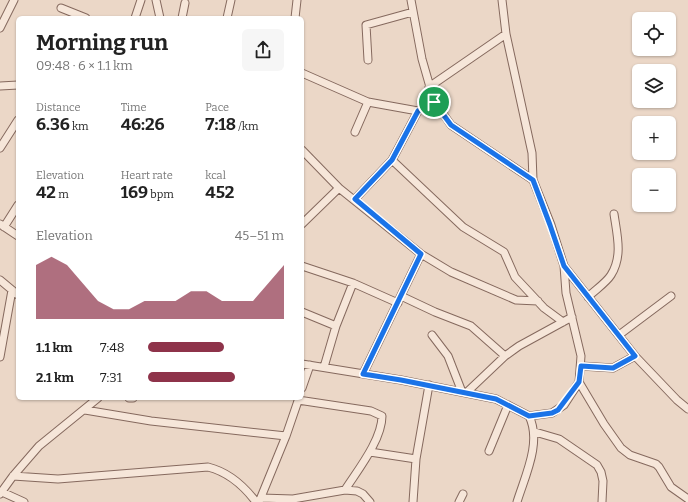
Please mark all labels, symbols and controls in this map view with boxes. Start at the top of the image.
map controls [632,12,676,212]
button: locate [632,12,676,56]
text: Morning run [36,29,168,56]
button: share [242,29,284,71]
text: 09:48 · 6 × 1.1 km [36,58,133,73]
button: layers [632,64,676,108]
pin [417,85,451,119]
icon: arrive [423,91,445,113]
text: Distance [36,101,81,114]
text: Time [121,101,147,114]
text: Pace [205,101,229,114]
text: 6.36 [36,114,70,135]
text: 46:26 [121,114,165,135]
text: 7:18 [205,114,236,135]
button: + [632,116,676,160]
text: km [70,120,89,133]
text: /km [236,120,258,133]
button: − [632,168,676,212]
text: Elevation [36,169,84,182]
text: Heart rate [121,169,173,182]
text: kcal [205,169,226,182]
text: 42 [36,182,56,203]
text: 169 [121,182,148,203]
text: 452 [205,182,234,203]
text: m [56,188,69,201]
text: bpm [148,188,174,201]
text: Elevation [36,228,93,243]
text: 45–51 m [235,228,284,243]
text: 1.1 km [36,340,72,355]
text: 7:48 [100,340,125,355]
text: 2.1 km [36,370,74,385]
text: 7:31 [100,370,122,385]

